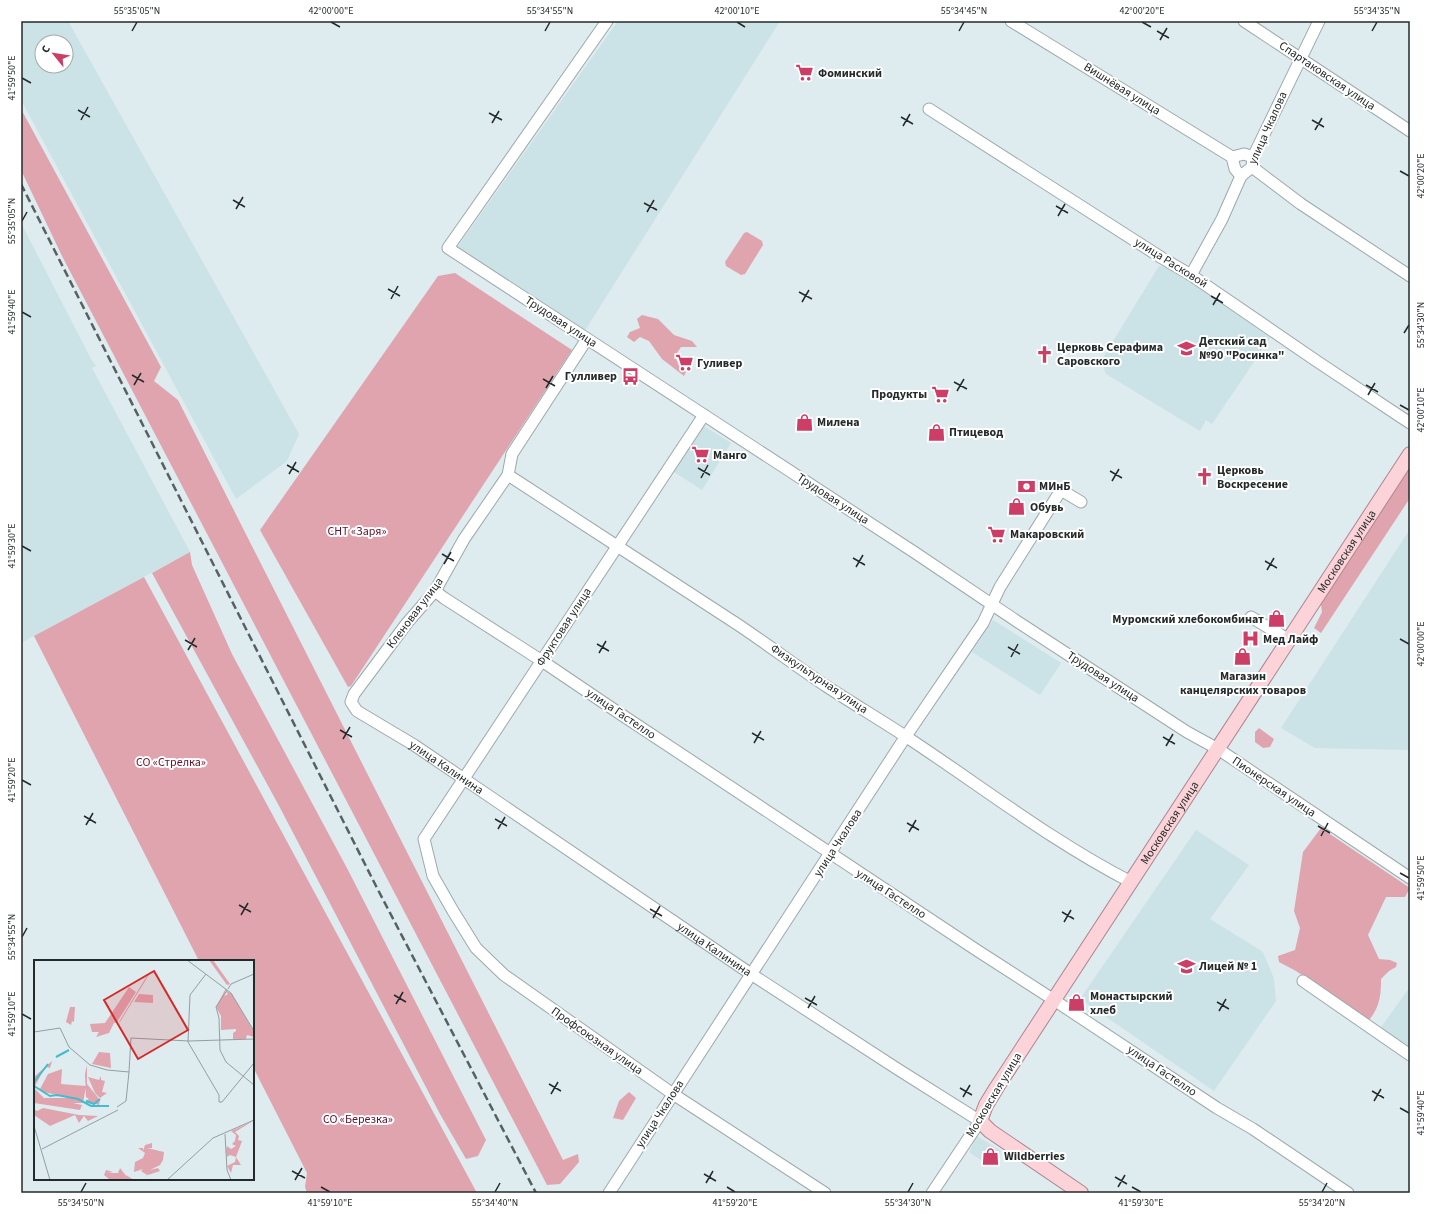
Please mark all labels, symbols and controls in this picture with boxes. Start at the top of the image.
text: 55°35'05"N [114,4,160,18]
text: 42°00'00"E [308,4,354,18]
text: 55°34'55"N [527,4,573,18]
text: 42°00'10"E [714,4,760,18]
text: 55°34'45"N [941,4,987,18]
text: 42°00'20"E [1119,4,1165,18]
text: 55°34'35"N [1354,4,1400,18]
north arrow [34,34,74,74]
street label: Спартаковская улица [1275,37,1379,115]
text: С [38,42,54,56]
text: 41°59'50"E [5,55,19,101]
street label: Вишнёвая улица [1080,59,1164,119]
supermarket icon: Фоминский [795,63,815,83]
place label: Фоминский [818,65,882,82]
street label: улица Чкалова [1244,89,1292,167]
text: 42°00'20"E [1414,153,1428,199]
text: 55°35'05"N [5,198,19,244]
street label: улица Расковой [1131,234,1211,292]
text: 41°59'40"E [5,289,19,335]
street label: Трудовая улица [522,292,600,352]
text: 55°34'30"N [1414,302,1428,348]
place label: Детский сад №90 "Росинка" [1199,333,1285,364]
school or university icon: Детский сад №90 "Росинка" [1176,338,1196,358]
place label: Церковь Серафима Саровского [1057,339,1163,370]
church icon: Церковь Серафима Саровского [1034,344,1054,364]
supermarket icon: Гуливер [674,353,694,373]
place label: Гуливер [697,355,742,372]
bus stop icon: Гулливер [620,366,640,386]
place label: Гулливер [565,368,617,385]
supermarket icon: Продукты [930,384,950,404]
place label: Продукты [871,386,927,403]
text: 42°00'10"E [1414,387,1428,433]
shop icon: Милена [794,412,814,432]
place label: Милена [817,414,860,431]
shop icon: Птицевод [926,422,946,442]
place label: Птицевод [949,424,1003,441]
supermarket icon: Манго [690,445,710,465]
place label: Манго [713,447,747,464]
place label: Церковь Воскресение [1217,462,1288,493]
church icon: Церковь Воскресение [1194,467,1214,487]
street label: Трудовая улица [794,469,872,529]
bank icon: МИнБ [1016,476,1036,496]
place label: МИнБ [1039,478,1070,495]
shop icon: Обувь [1007,497,1027,517]
place label: Обувь [1030,499,1064,516]
street label: Московская улица [1313,506,1380,596]
text: 41°59'30"E [5,523,19,569]
park label: СНТ «Заря» [327,523,387,540]
supermarket icon: Макаровский [987,524,1007,544]
place label: Макаровский [1010,526,1084,543]
street label: Кленовая улица [383,574,447,652]
street label: Фруктовая улица [532,584,596,670]
shop icon: Муромский хлебокомбинат [1267,609,1287,629]
place label: Муромский хлебокомбинат [1112,611,1264,628]
text: 42°00'00"E [1414,621,1428,667]
hospital icon: Мед Лайф [1240,629,1260,649]
place label: Мед Лайф [1263,631,1318,648]
street label: Физкультурная улица [767,640,871,718]
street label: Трудовая улица [1064,647,1142,707]
shop icon: Магазин канцелярских товаров [1233,647,1253,667]
place label: Магазин канцелярских товаров [1180,668,1306,699]
street label: улица Гастелло [583,684,659,744]
street label: улица Калинина [406,736,487,798]
street label: Пионерская улица [1229,753,1319,821]
park label: СО «Стрелка» [136,754,206,771]
text: 41°59'20"E [5,757,19,803]
street label: Московская улица [1136,778,1203,868]
street label: улица Чкалова [810,806,866,880]
text: 41°59'50"E [1414,855,1428,901]
street label: улица Гастелло [853,865,929,923]
text: 55°34'55"N [5,914,19,960]
street label: улица Калинина [674,918,755,980]
school or university icon: Лицей № 1 [1176,956,1196,976]
place label: Лицей № 1 [1198,958,1257,975]
inset map [34,960,254,1180]
place label: Монастырский хлеб [1090,988,1172,1019]
text: 41°59'10"E [5,991,19,1037]
shop icon: Монастырский хлеб [1067,993,1087,1013]
street label: Профсоюзная улица [548,1003,646,1079]
street label: улица Гастелло [1124,1041,1200,1101]
street label: Московская улица [962,1049,1026,1141]
street label: улица Чкалова [632,1077,688,1151]
text: 41°59'40"E [1414,1090,1428,1136]
park label: СО «Березка» [323,1111,393,1128]
shop icon: Wildberries [981,1146,1001,1166]
place label: Wildberries [1004,1148,1065,1165]
text: 55°34'50"N [58,1196,104,1210]
text: 41°59'10"E [307,1196,353,1210]
text: 55°34'40"N [472,1196,518,1210]
text: 41°59'20"E [712,1196,758,1210]
text: 55°34'30"N [885,1196,931,1210]
text: 41°59'30"E [1118,1196,1164,1210]
text: 55°34'20"N [1299,1196,1345,1210]

